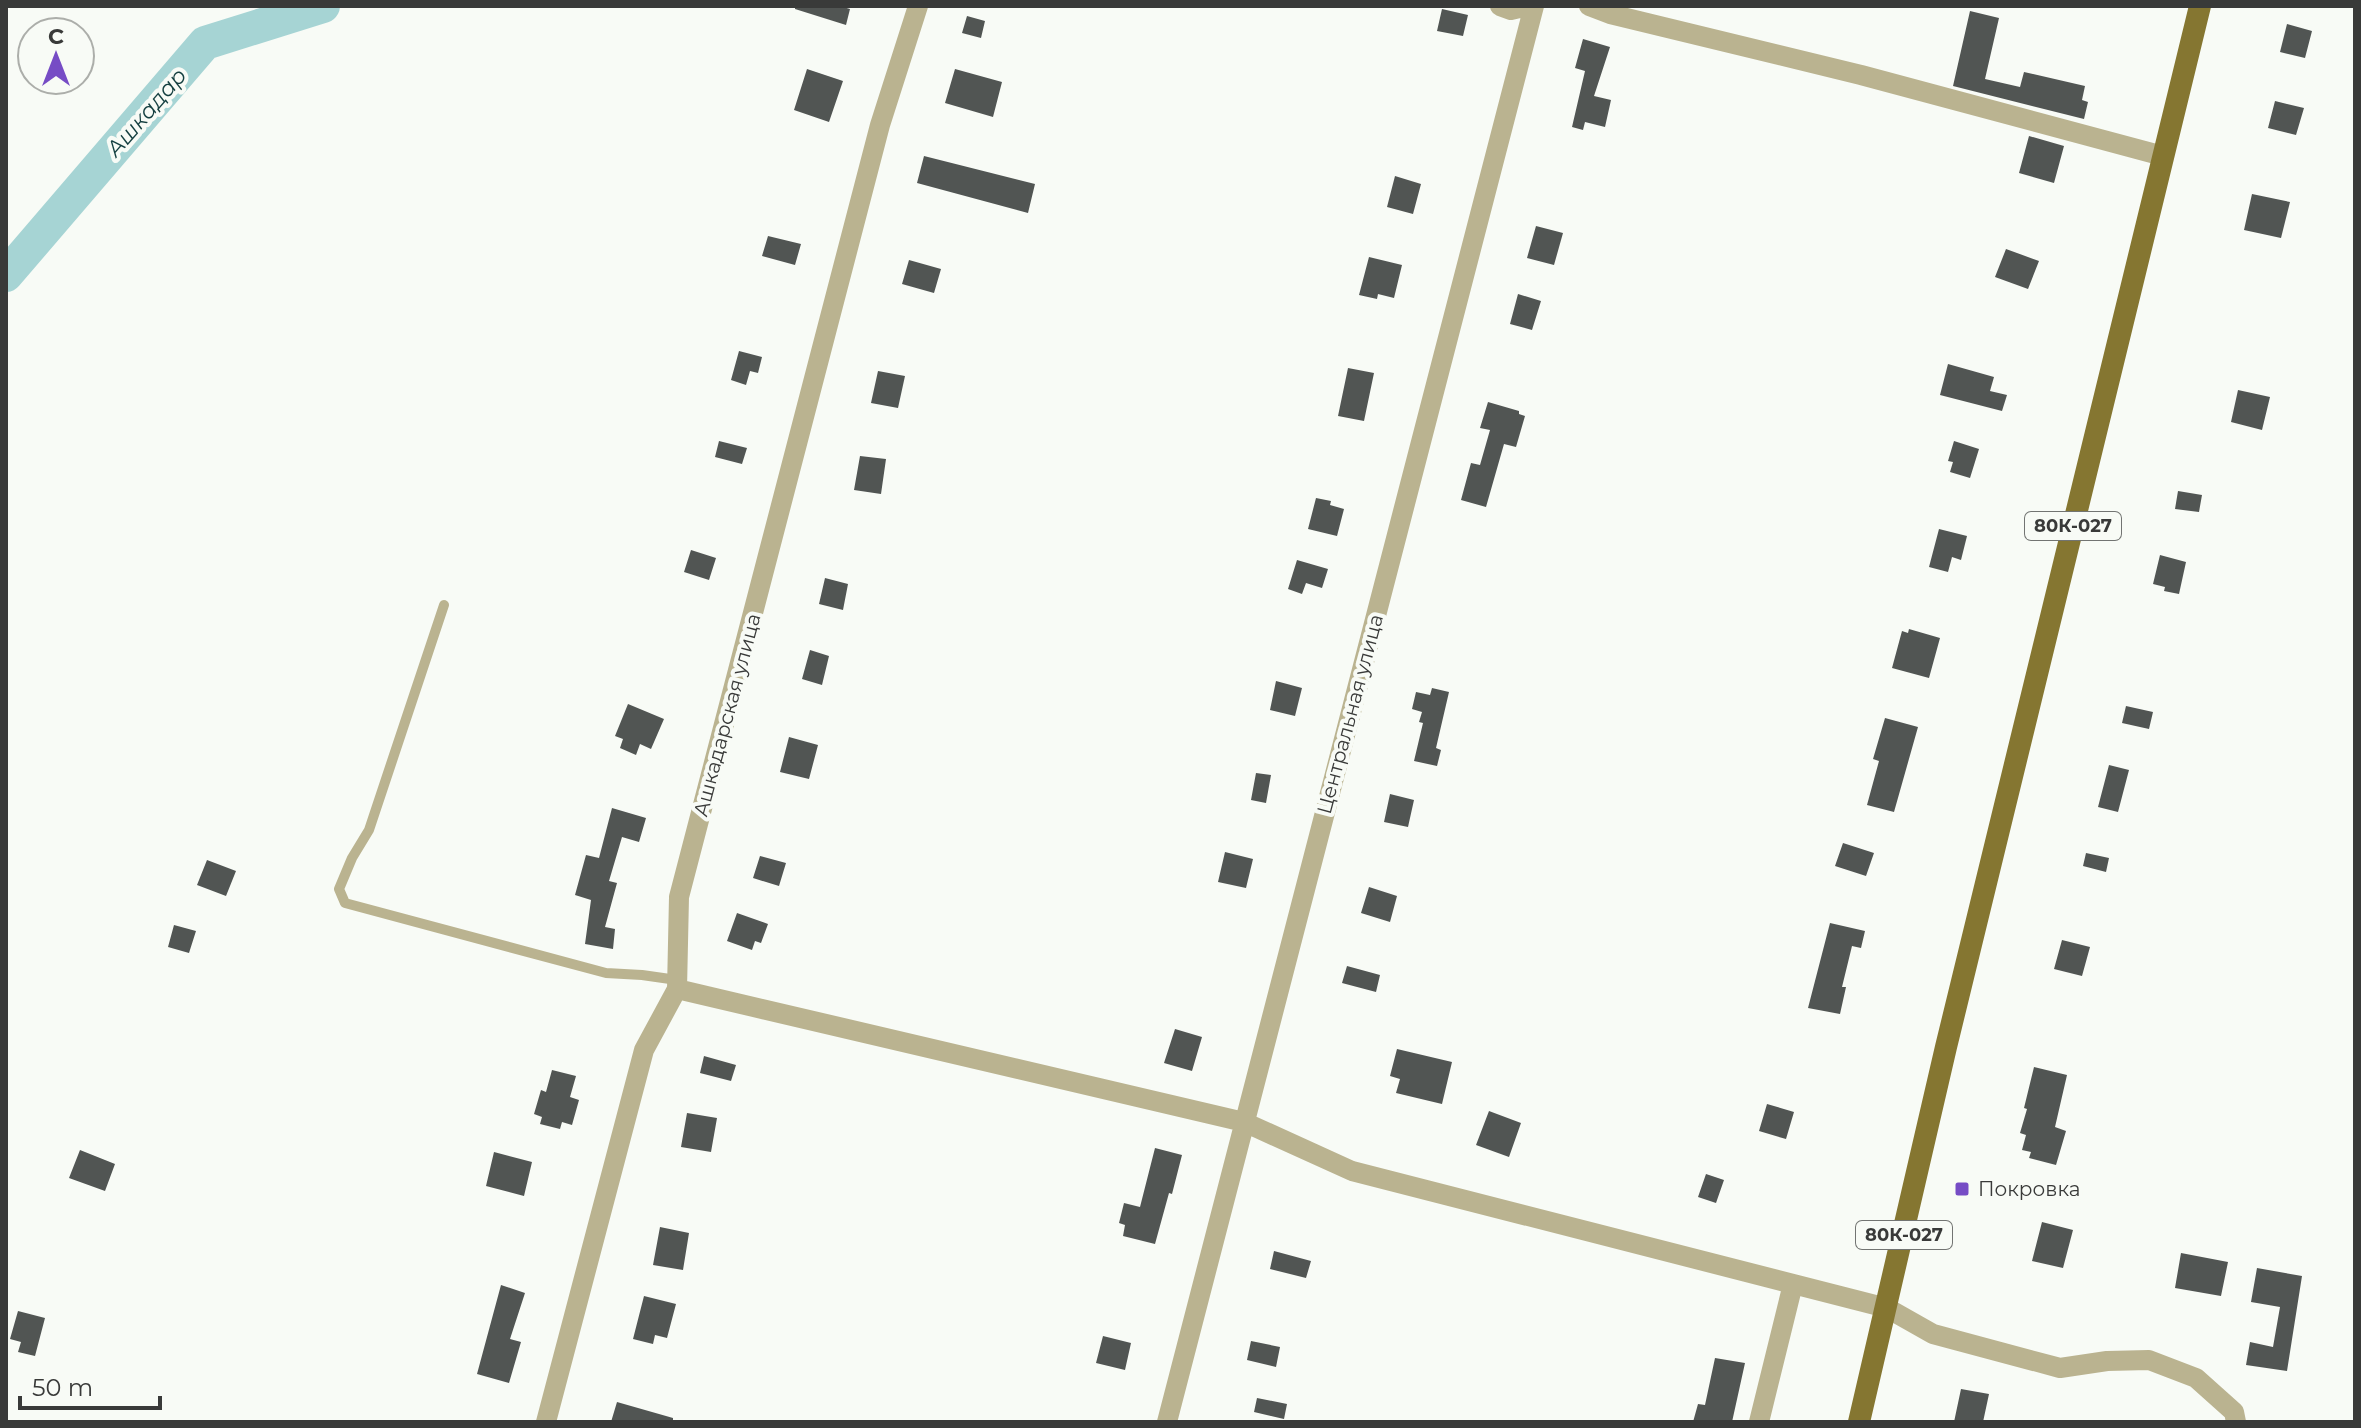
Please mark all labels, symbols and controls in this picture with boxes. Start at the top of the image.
north arrow [16,16,96,96]
text: С [48,23,64,50]
water label: Ашкадар [100,62,192,163]
road number: 80К-027 [2025,512,2121,540]
street label: Ашкадарская улица [688,611,766,819]
street label: Центральная улица [1312,612,1388,816]
place label: Покровка [1978,1177,2081,1201]
marker: Покровка [1953,1180,1971,1198]
road number: 80К-027 [1856,1221,1952,1249]
scale bar [20,1360,160,1410]
text: 50 m [32,1373,93,1402]

